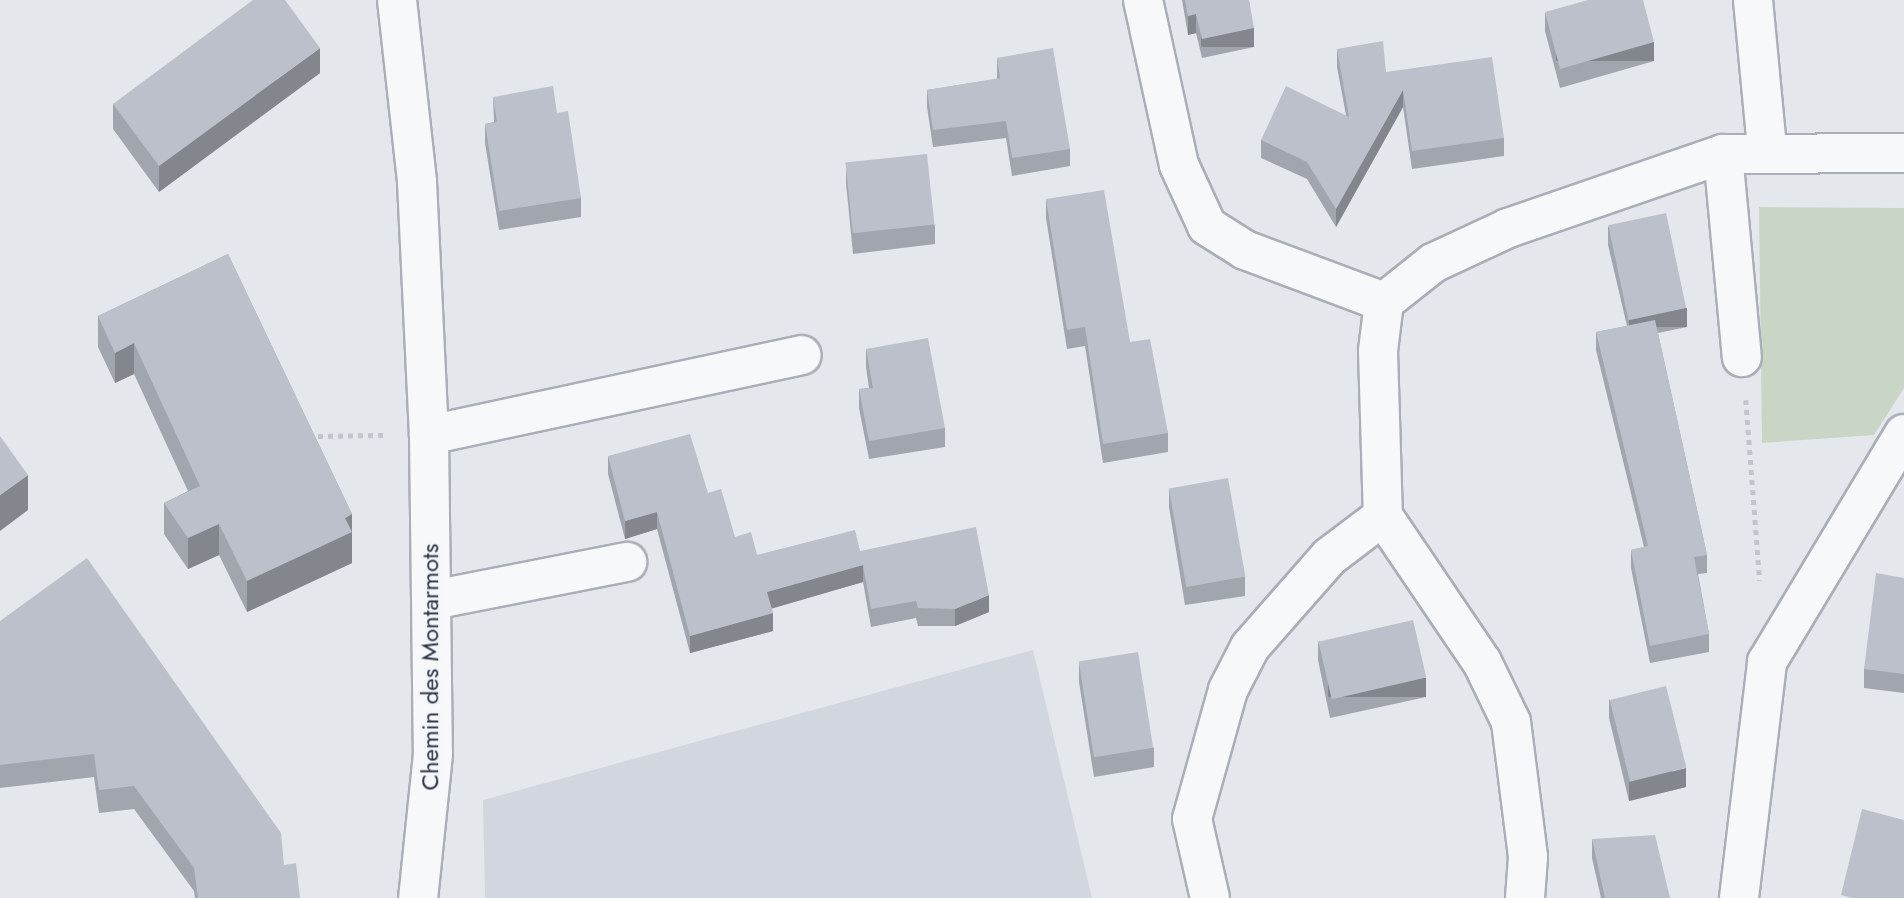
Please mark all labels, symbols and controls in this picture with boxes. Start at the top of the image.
street label: Chemin des Montarmots [416,543,444,791]

